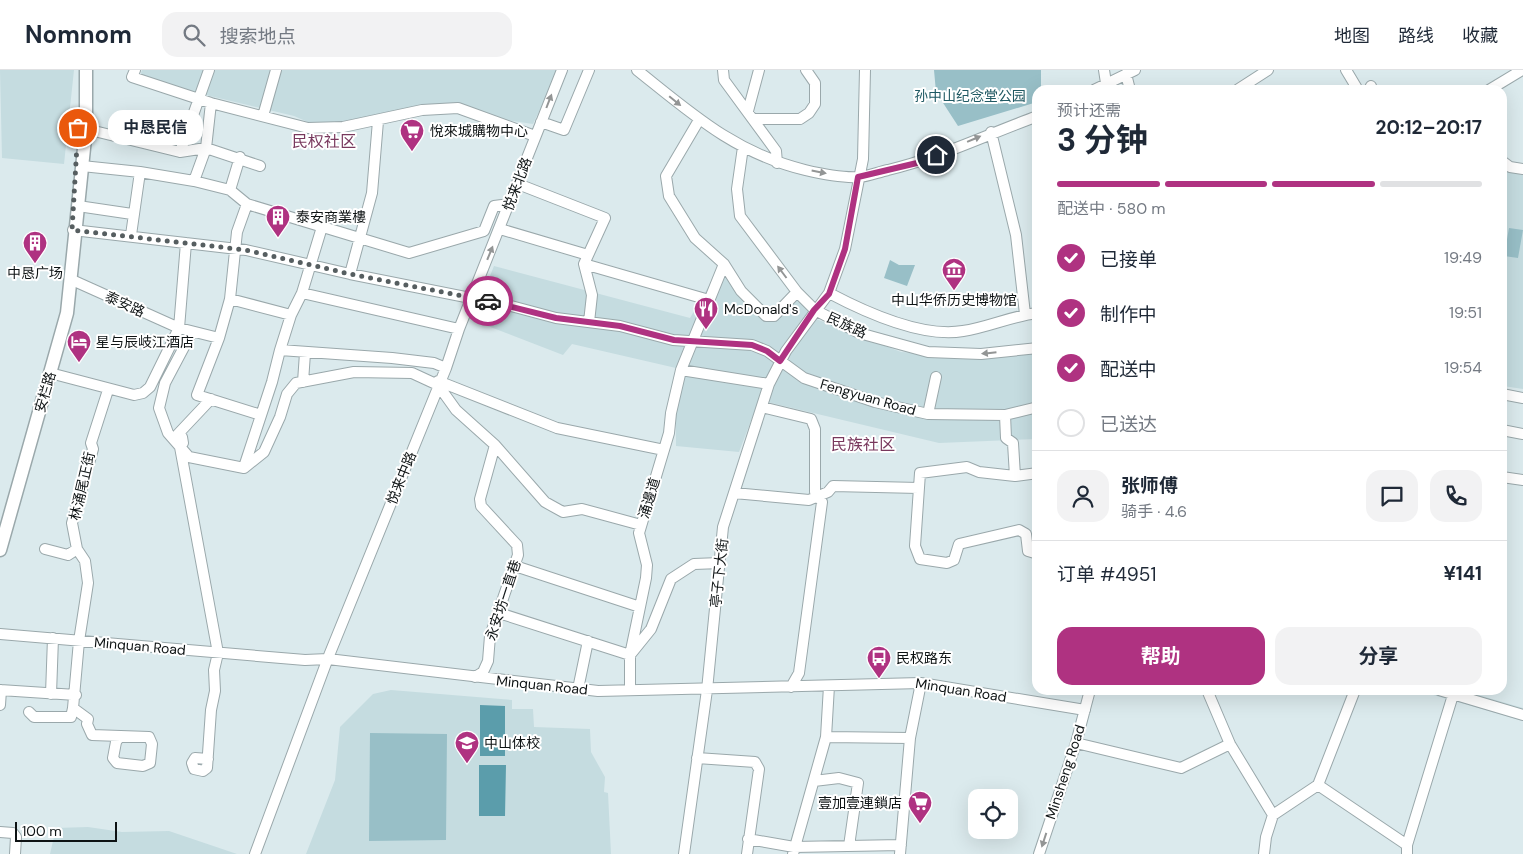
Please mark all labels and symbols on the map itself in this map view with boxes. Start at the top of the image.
park label: 孙中山纪念堂公园 [914,87,1026,105]
one-way arrow [545,93,553,108]
one-way arrow [669,95,682,106]
pin [57,107,99,149]
callout: 中恳民信 [108,110,203,146]
supermarket icon: 悅來城購物中心 [399,118,425,152]
place label: 悅來城購物中心 [430,122,528,140]
district label: 民权社区 [292,131,356,152]
pin [915,134,957,176]
one-way arrow [967,135,981,143]
street label: 悦来北路 [499,155,535,213]
one-way arrow [811,169,827,177]
building icon: 泰安商業樓 [265,204,291,238]
place label: 泰安商業樓 [296,208,366,226]
building icon: 中恳广场 [22,230,48,264]
one-way arrow [487,246,495,260]
museum icon: 中山华侨历史博物馆 [941,257,967,291]
place label: 中恳广场 [7,264,63,282]
one-way arrow [777,266,788,279]
courier [463,276,513,326]
street label: 泰安路 [102,287,148,321]
place label: 中山华侨历史博物馆 [891,291,1017,309]
restaurant icon: McDonald's [693,296,719,330]
place label: McDonald's [724,300,799,318]
street label: 民族路 [824,308,870,342]
hotel icon: 星与辰岐江酒店 [66,329,92,363]
place label: 星与辰岐江酒店 [96,333,194,351]
one-way arrow [981,349,997,357]
street label: 安栏路 [31,369,59,415]
street label: Fengyuan Road [818,375,918,419]
district label: 民族社区 [831,434,895,455]
street label: 悦来中路 [382,449,420,507]
street label: 林涌尾正街 [65,450,99,522]
street label: 涌邊道 [634,475,664,521]
street label: 亭子下大街 [706,537,732,609]
street label: 永安坊一直巷 [481,557,525,643]
street label: Minquan Road [93,633,187,659]
bus stop icon: 民权路东 [866,645,892,679]
place label: 民权路东 [896,649,952,667]
street label: Minquan Road [495,671,589,699]
street label: Minquan Road [914,674,1008,706]
street label: Minsheng Road [1041,722,1089,822]
school or university icon: 中山体校 [454,730,480,764]
place label: 中山体校 [484,734,540,752]
supermarket icon: 壹加壹連鎖店 [907,790,933,824]
place label: 壹加壹連鎖店 [818,794,902,812]
scale bar [15,819,118,842]
one-way arrow [1040,833,1047,848]

